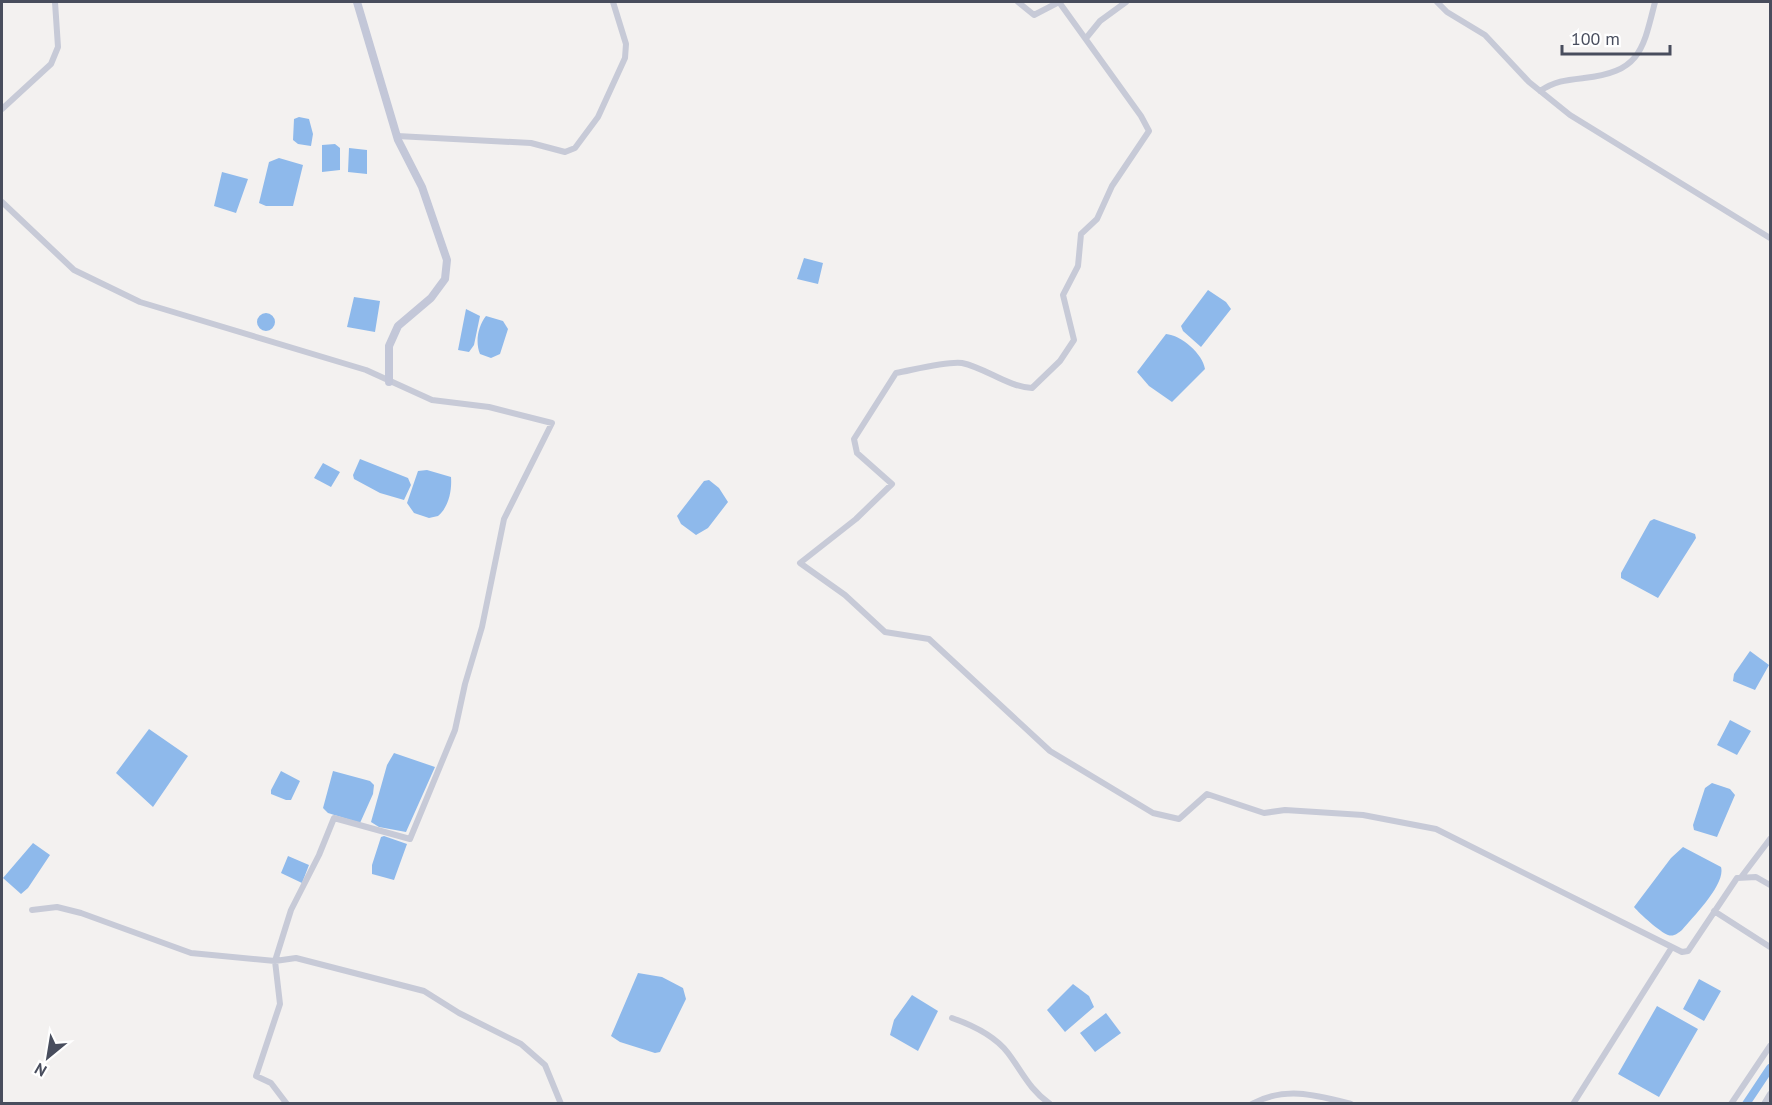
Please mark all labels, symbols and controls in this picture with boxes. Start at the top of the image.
scale bar [1562,18,1670,56]
text: 100 m [1571,27,1620,50]
north arrow [18,1027,78,1087]
text: N [31,1059,50,1081]

